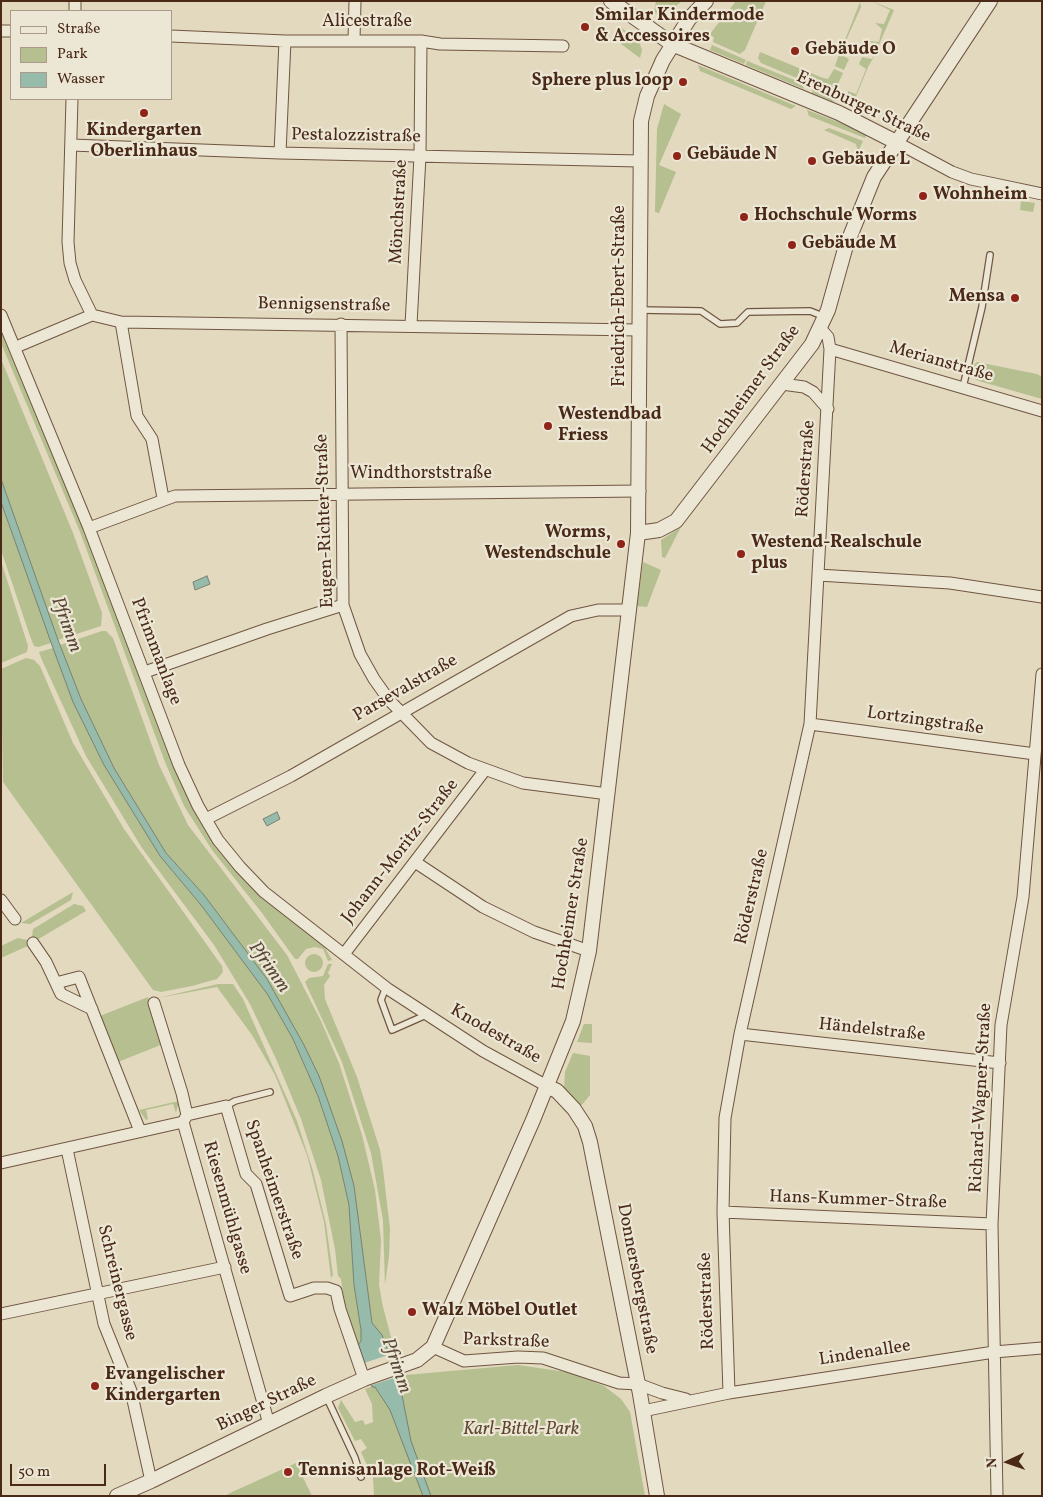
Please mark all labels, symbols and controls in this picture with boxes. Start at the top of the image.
place label: Smilar Kindermode & Accessoires [595,6,764,48]
legend [10,10,172,100]
street label: Alicestraße [322,12,412,34]
text: Straße [57,19,100,40]
marker: Smilar Kindermode & Accessoires [579,21,591,33]
place label: Gebäude O [805,40,896,62]
text: Park [57,44,88,65]
marker: Gebäude O [789,45,801,57]
street label: Erenburger Straße [792,67,934,149]
text: Wasser [57,69,105,90]
place label: Sphere plus loop [532,71,673,93]
marker: Sphere plus loop [677,76,689,88]
marker: Kindergarten Oberlinhaus [138,107,150,119]
place label: Kindergarten Oberlinhaus [86,121,202,163]
street label: Pestalozzistraße [291,125,421,149]
place label: Gebäude N [687,145,777,167]
marker: Gebäude N [671,150,683,162]
place label: Gebäude L [822,150,910,172]
marker: Gebäude L [806,155,818,167]
street label: Mönchstraße [386,159,414,265]
place label: Wohnheim [933,185,1028,207]
marker: Wohnheim [917,190,929,202]
street label: Friedrich-Ebert-Straße [610,205,632,387]
place label: Hochschule Worms [754,206,917,228]
marker: Hochschule Worms [738,211,750,223]
place label: Gebäude M [802,234,897,256]
marker: Gebäude M [786,239,798,251]
place label: Mensa [949,287,1005,309]
marker: Mensa [1009,292,1021,304]
street label: Bennigsenstraße [257,294,391,318]
street label: Hochheimer Straße [698,321,806,459]
street label: Merianstraße [886,338,996,388]
place label: Westendbad Friess [558,405,662,448]
marker: Westendbad Friess [542,420,554,432]
street label: Röderstraße [793,420,821,518]
street label: Eugen-Richter-Straße [312,434,340,608]
street label: Windthorststraße [350,464,492,486]
place label: Worms, Westendschule [485,523,611,566]
place label: Westend-Realschule plus [751,533,922,576]
marker: Worms, Westendschule [615,538,627,550]
marker: Westend-Realschule plus [735,548,747,560]
water label: Pfrimm [44,594,86,656]
street label: Pfrimmanlage [125,595,185,709]
street label: Parsevalstraße [350,650,462,728]
street label: Lortzingstraße [865,703,985,741]
street label: Johann-Moritz-Straße [338,775,464,929]
street label: Hochheimer Straße [549,836,595,992]
street label: Röderstraße [732,847,774,947]
water label: Pfrimm [242,938,294,998]
street label: Knodestraße [446,1000,544,1070]
street label: Richard-Wagner-Straße [966,1002,998,1194]
street label: Händelstraße [818,1015,926,1047]
street label: Spanheimerstraße [239,1117,307,1263]
street label: Riesenmühlgasse [197,1139,255,1277]
street label: Hans-Kummer-Straße [769,1187,947,1215]
street label: Donnersbergstraße [611,1202,661,1356]
street label: Schreinergasse [91,1223,141,1343]
street label: Röderstraße [696,1252,720,1350]
place label: Walz Möbel Outlet [422,1301,578,1323]
marker: Walz Möbel Outlet [406,1306,418,1318]
street label: Parkstraße [462,1330,550,1354]
water label: Pfrimm [375,1335,415,1397]
street label: Lindenallee [818,1336,912,1372]
place label: Evangelischer Kindergarten [105,1365,225,1408]
street label: Binger Straße [214,1371,320,1437]
marker: Evangelischer Kindergarten [89,1380,101,1392]
park label: Karl-Bittel-Park [463,1420,579,1442]
north arrow [983,1437,1033,1487]
scale bar [12,1454,109,1486]
text: N [983,1457,1002,1468]
place label: Tennisanlage Rot-Weiß [298,1461,496,1483]
text: 50 m [18,1462,50,1483]
marker: Tennisanlage Rot-Weiß [282,1466,294,1478]

